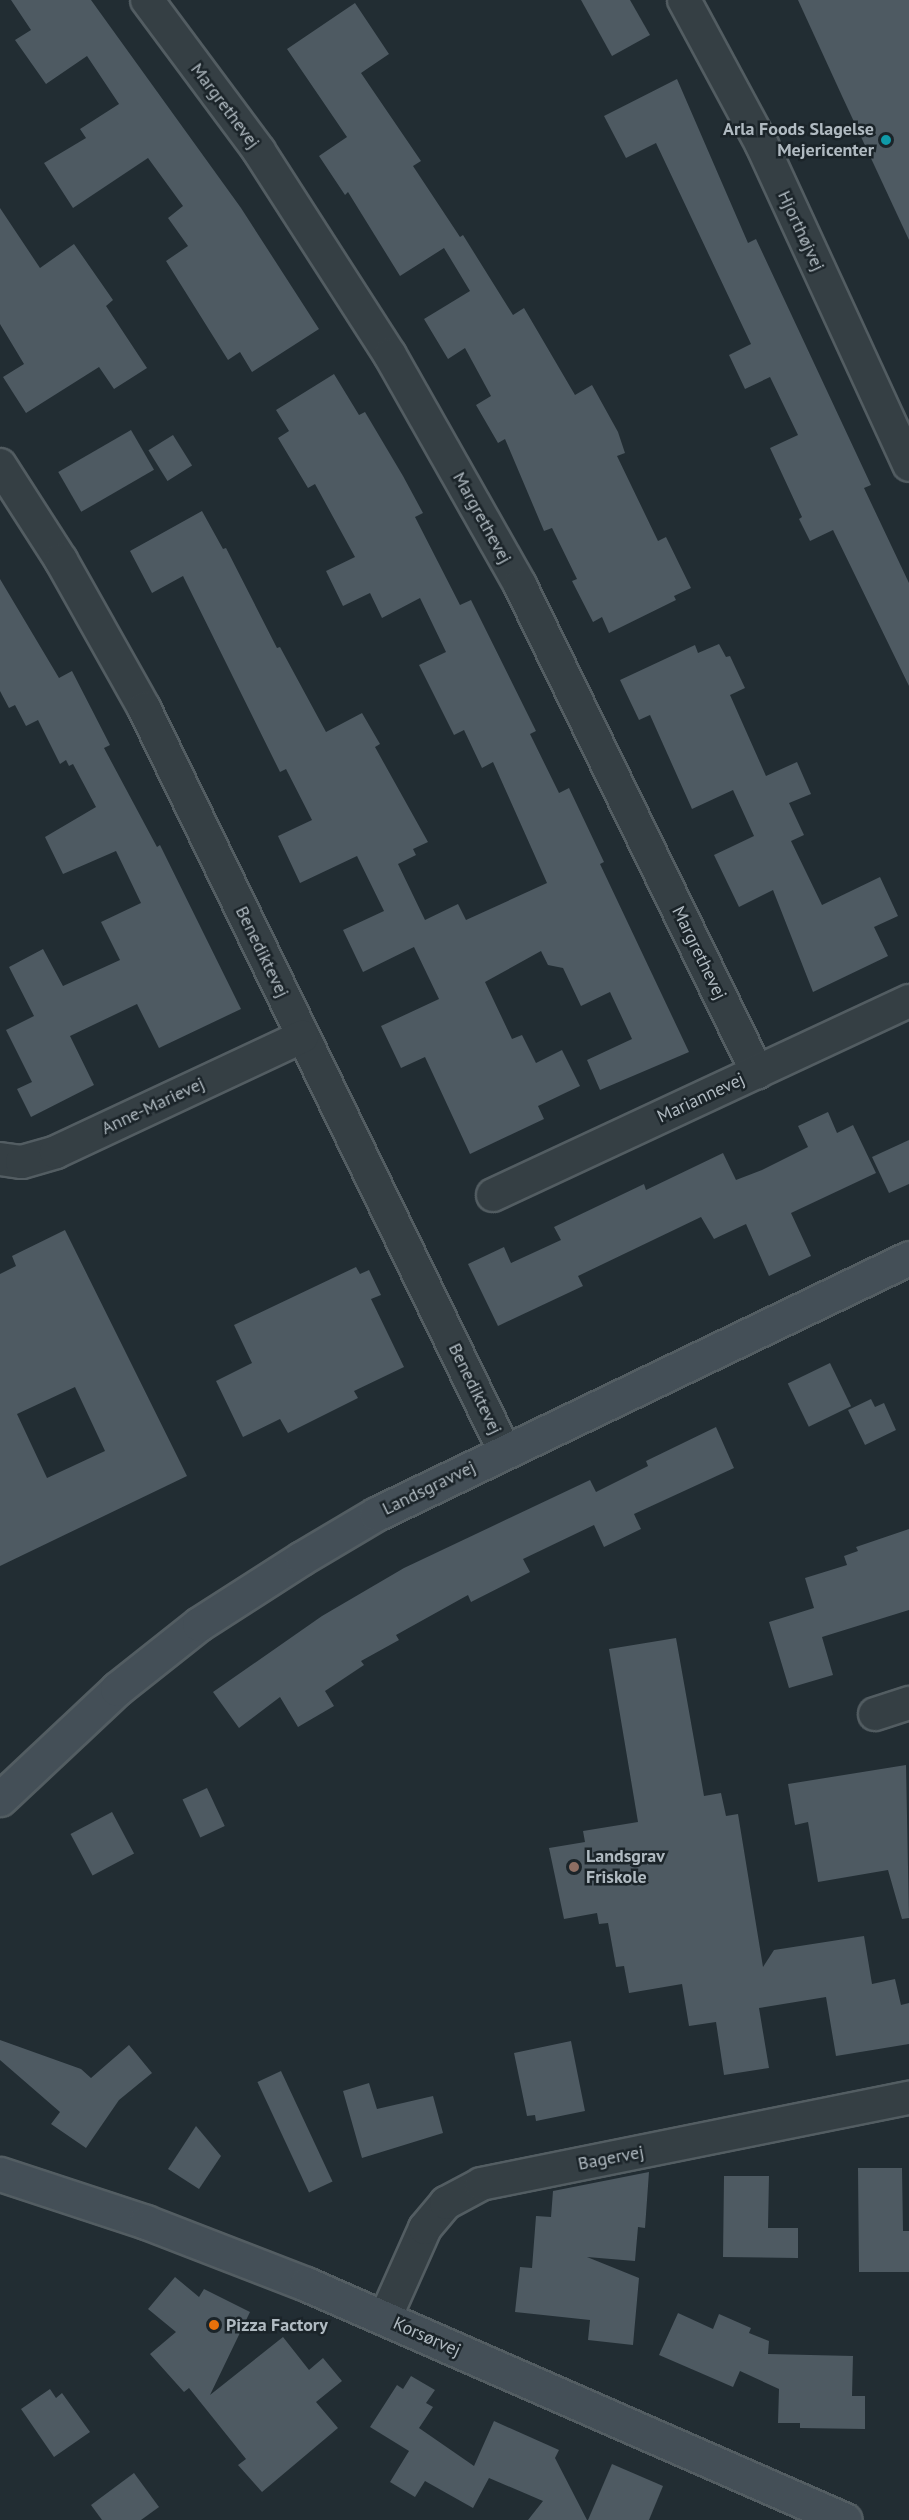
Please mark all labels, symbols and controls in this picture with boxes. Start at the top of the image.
street label: Margrethevej [186,59,264,153]
place label: Arla Foods Slagelse Mejericenter [723,119,874,162]
marker: Arla Foods Slagelse Mejericenter [879,133,893,147]
street label: Hjorthøjvej [773,187,829,275]
street label: Margrethevej [448,468,516,568]
street label: Benediktevej [231,903,293,1001]
street label: Margrethevej [667,903,731,1003]
street label: Mariannevej [654,1068,748,1128]
street label: Anne-Marievej [98,1073,208,1139]
street label: Benediktevej [444,1340,506,1438]
street label: Landsgravvej [379,1456,479,1520]
place label: Landsgrav Friskole [586,1846,665,1888]
marker: Landsgrav Friskole [567,1860,581,1874]
street label: Bagervej [576,2141,646,2175]
street label: Korsørvej [390,2313,464,2361]
place label: Pizza Factory [226,2314,328,2336]
marker: Pizza Factory [207,2318,221,2332]

